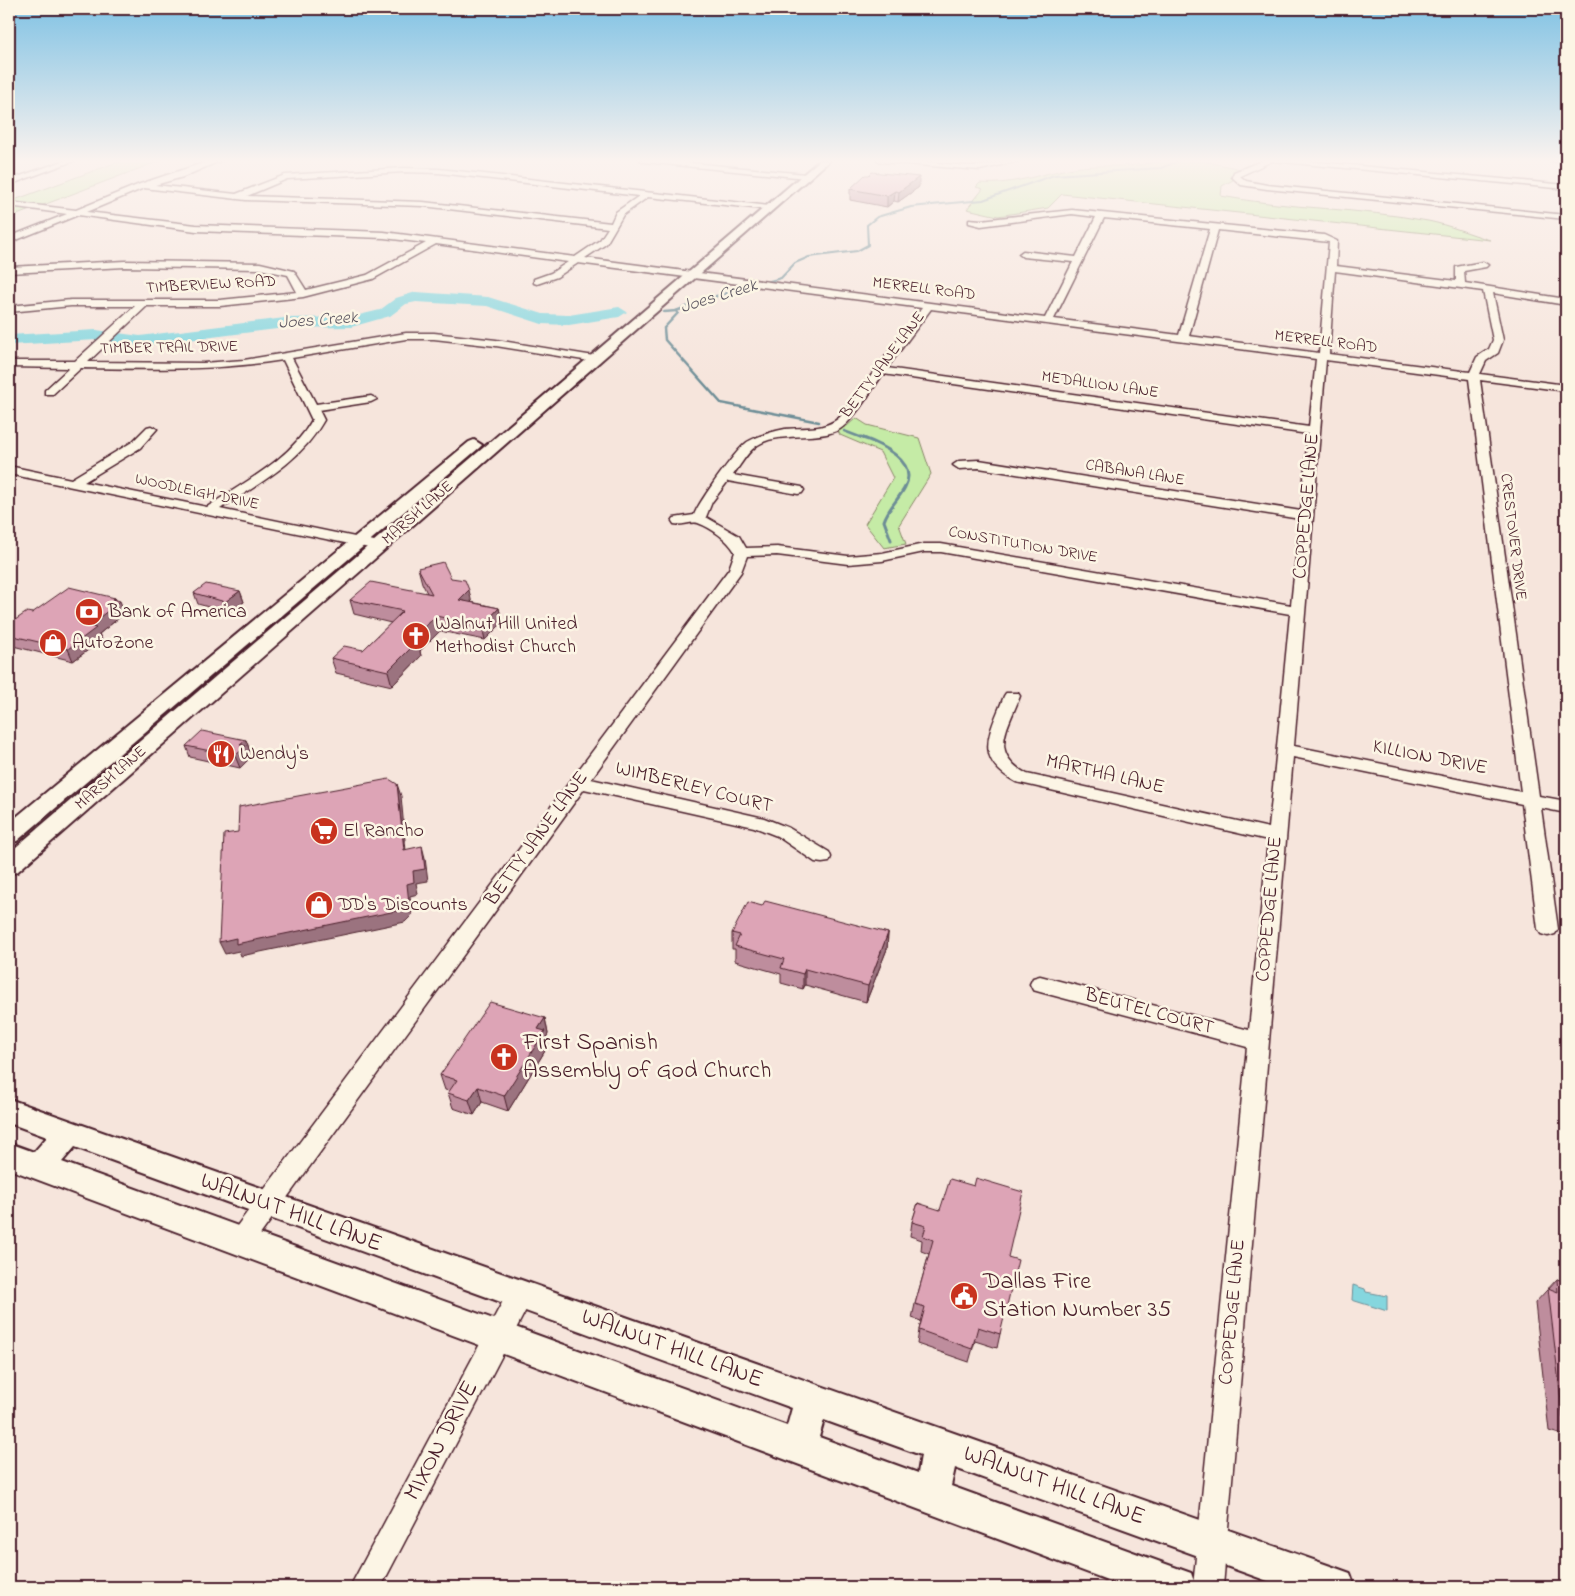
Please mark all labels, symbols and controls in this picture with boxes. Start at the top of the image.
street label: TIMBERVIEW ROAD [145,270,277,300]
street label: MERRELL ROAD [871,271,977,307]
water label: Joes Creek [677,273,762,321]
water label: Joes Creek [278,305,360,337]
street label: BETTY JANE LANE [834,306,931,424]
street label: MERRELL ROAD [1273,324,1379,360]
street label: TIMBER TRAIL DRIVE [100,335,238,361]
street label: MEDALLION LANE [1040,365,1160,405]
street label: COPPEDGE LANE [1286,432,1328,580]
street label: CABANA LANE [1084,453,1186,493]
street label: WOODLEIGH DRIVE [133,467,261,517]
street label: CRESTOVER DRIVE [1493,472,1533,602]
street label: MARSH LANE [377,475,459,551]
street label: CONSTITUTION DRIVE [947,520,1099,570]
bank icon: Bank of America [74,597,104,627]
place label: Bank of America [107,598,247,627]
place label: Walnut Hill United Methodist Church [435,610,578,662]
church icon: Walnut Hill United Methodist Church [401,621,431,651]
shop icon: AutoZone [38,628,68,658]
place label: AutoZone [72,629,153,658]
street label: KILLION DRIVE [1370,733,1490,783]
restaurant icon: Wendy's [206,739,236,769]
street label: MARSH LANE [70,740,152,816]
place label: Wendy's [240,740,309,769]
street label: MARTHA LANE [1043,747,1167,803]
street label: WIMBERLEY COURT [612,754,776,822]
street label: BETTY JANE LANE [477,765,596,913]
supermarket icon: El Rancho [309,816,339,846]
place label: El Rancho [343,817,424,846]
street label: COPPEDGE LANE [1249,835,1291,983]
shop icon: DD's Discounts [304,890,334,920]
place label: DD's Discounts [337,891,468,920]
street label: BEUTEL COURT [1080,981,1217,1043]
place label: First Spanish Assembly of God Church [522,1026,771,1090]
church icon: First Spanish Assembly of God Church [489,1042,519,1072]
street label: WALNUT HILL LANE [195,1164,387,1262]
street label: COPPEDGE LANE [1212,1238,1254,1386]
place label: Dallas Fire Station Number 35 [982,1265,1171,1328]
public building icon: Dallas Fire Station Number 35 [949,1281,979,1311]
street label: WALNUT HILL LANE [576,1300,768,1398]
street label: MIXON DRIVE [396,1375,488,1507]
street label: WALNUT HILL LANE [958,1437,1150,1535]

